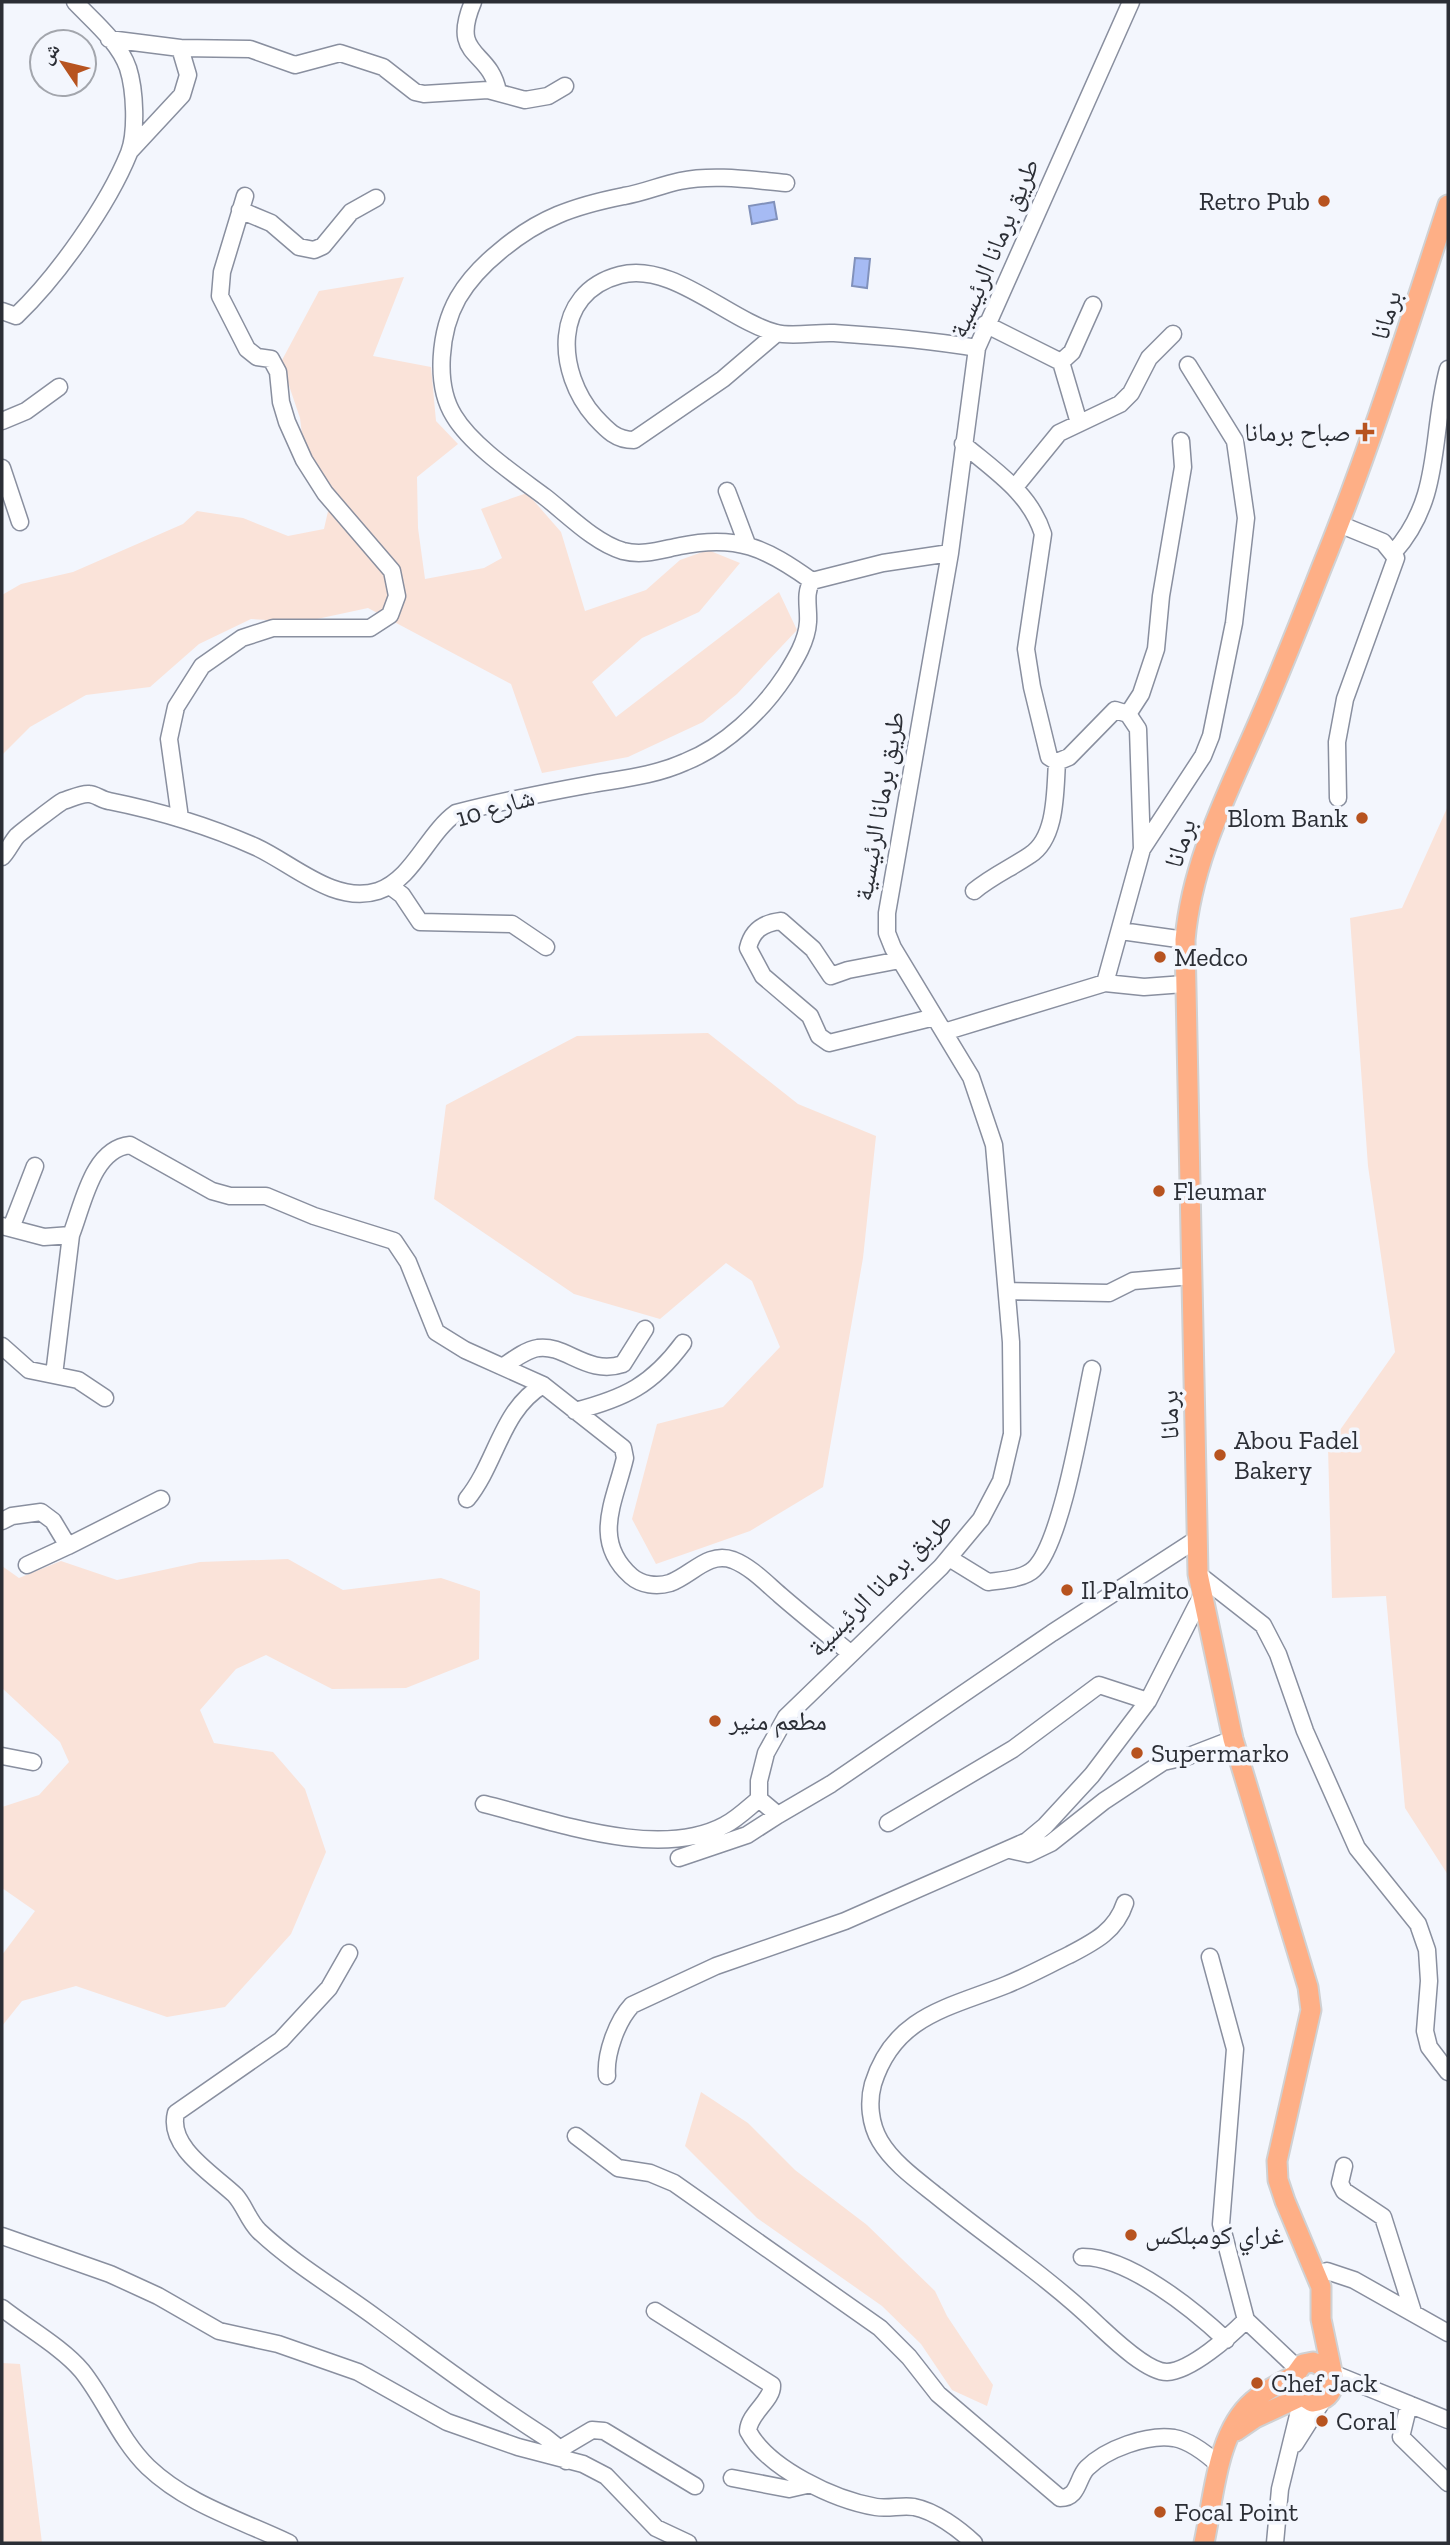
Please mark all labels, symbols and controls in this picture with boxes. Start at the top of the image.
north arrow [28,28,98,98]
text: ش [34,39,65,68]
street label: طريق برمانا الرئيسية [942,153,1046,343]
place label: Retro Pub [1199,185,1310,217]
marker: Retro Pub [1316,193,1332,209]
street label: برمانا [1363,286,1409,344]
place label: صباح برمانا [1244,416,1351,448]
marker: صباح برمانا [1357,424,1373,440]
street label: طريق برمانا الرئيسية [847,709,911,903]
street label: شارع 10 [452,781,538,833]
place label: Blom Bank [1227,802,1348,834]
marker: Blom Bank [1354,810,1370,826]
street label: برمانا [1157,814,1203,872]
place label: Medco [1174,941,1248,973]
marker: Medco [1152,949,1168,965]
place label: Fleumar [1173,1175,1267,1207]
marker: Fleumar [1151,1183,1167,1199]
street label: برمانا [1153,1390,1185,1440]
place label: Abou Fadel Bakery [1234,1424,1359,1486]
marker: Abou Fadel Bakery [1212,1447,1228,1463]
street label: طريق برمانا الرئيسية [801,1505,959,1663]
place label: Il Palmito [1081,1574,1189,1606]
marker: Il Palmito [1059,1582,1075,1598]
place label: مطعم منير [728,1705,827,1738]
marker: مطعم منير [707,1713,723,1729]
place label: Supermarko [1151,1737,1289,1769]
marker: Supermarko [1129,1745,1145,1761]
place label: غراي كومبلكس [1145,2219,1284,2256]
marker: غراي كومبلكس [1123,2227,1139,2243]
place label: Chef Jack [1271,2367,1378,2399]
marker: Chef Jack [1249,2375,1265,2391]
place label: Coral [1336,2405,1397,2437]
marker: Coral [1314,2413,1330,2429]
place label: Focal Point [1174,2496,1299,2528]
marker: Focal Point [1152,2504,1168,2520]

